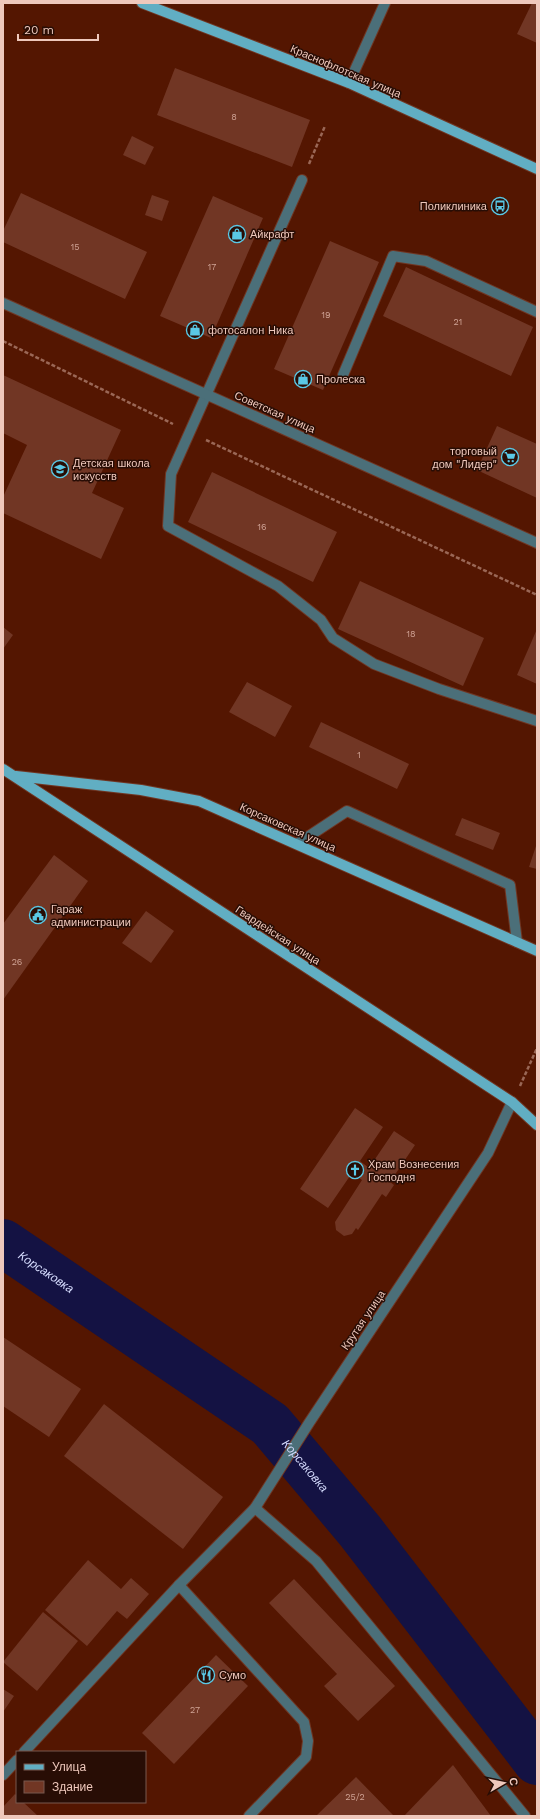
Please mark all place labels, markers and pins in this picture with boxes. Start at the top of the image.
bus stop icon: Поликлиника [490,196,510,216]
place label: Поликлиника [420,200,488,213]
shop icon: Айкрафт [227,224,247,244]
place label: Айкрафт [250,228,294,241]
shop icon: фотосалон Ника [185,320,205,340]
place label: фотосалон Ника [208,324,294,337]
shop icon: Пролеска [293,369,313,389]
place label: Пролеска [316,373,366,386]
place label: торговый дом "Лидер" [432,445,497,471]
supermarket icon: торговый дом "Лидер" [500,447,520,467]
place label: Детская школа искусств [73,457,151,483]
school or university icon: Детская школа искусств [50,459,70,479]
place label: Гараж администрации [51,903,131,929]
public building icon: Гараж администрации [28,905,48,925]
place label: Храм Вознесения Господня [368,1158,459,1184]
church icon: Храм Вознесения Господня [345,1160,365,1180]
restaurant icon: Сумо [196,1665,216,1685]
place label: Сумо [219,1669,246,1682]

